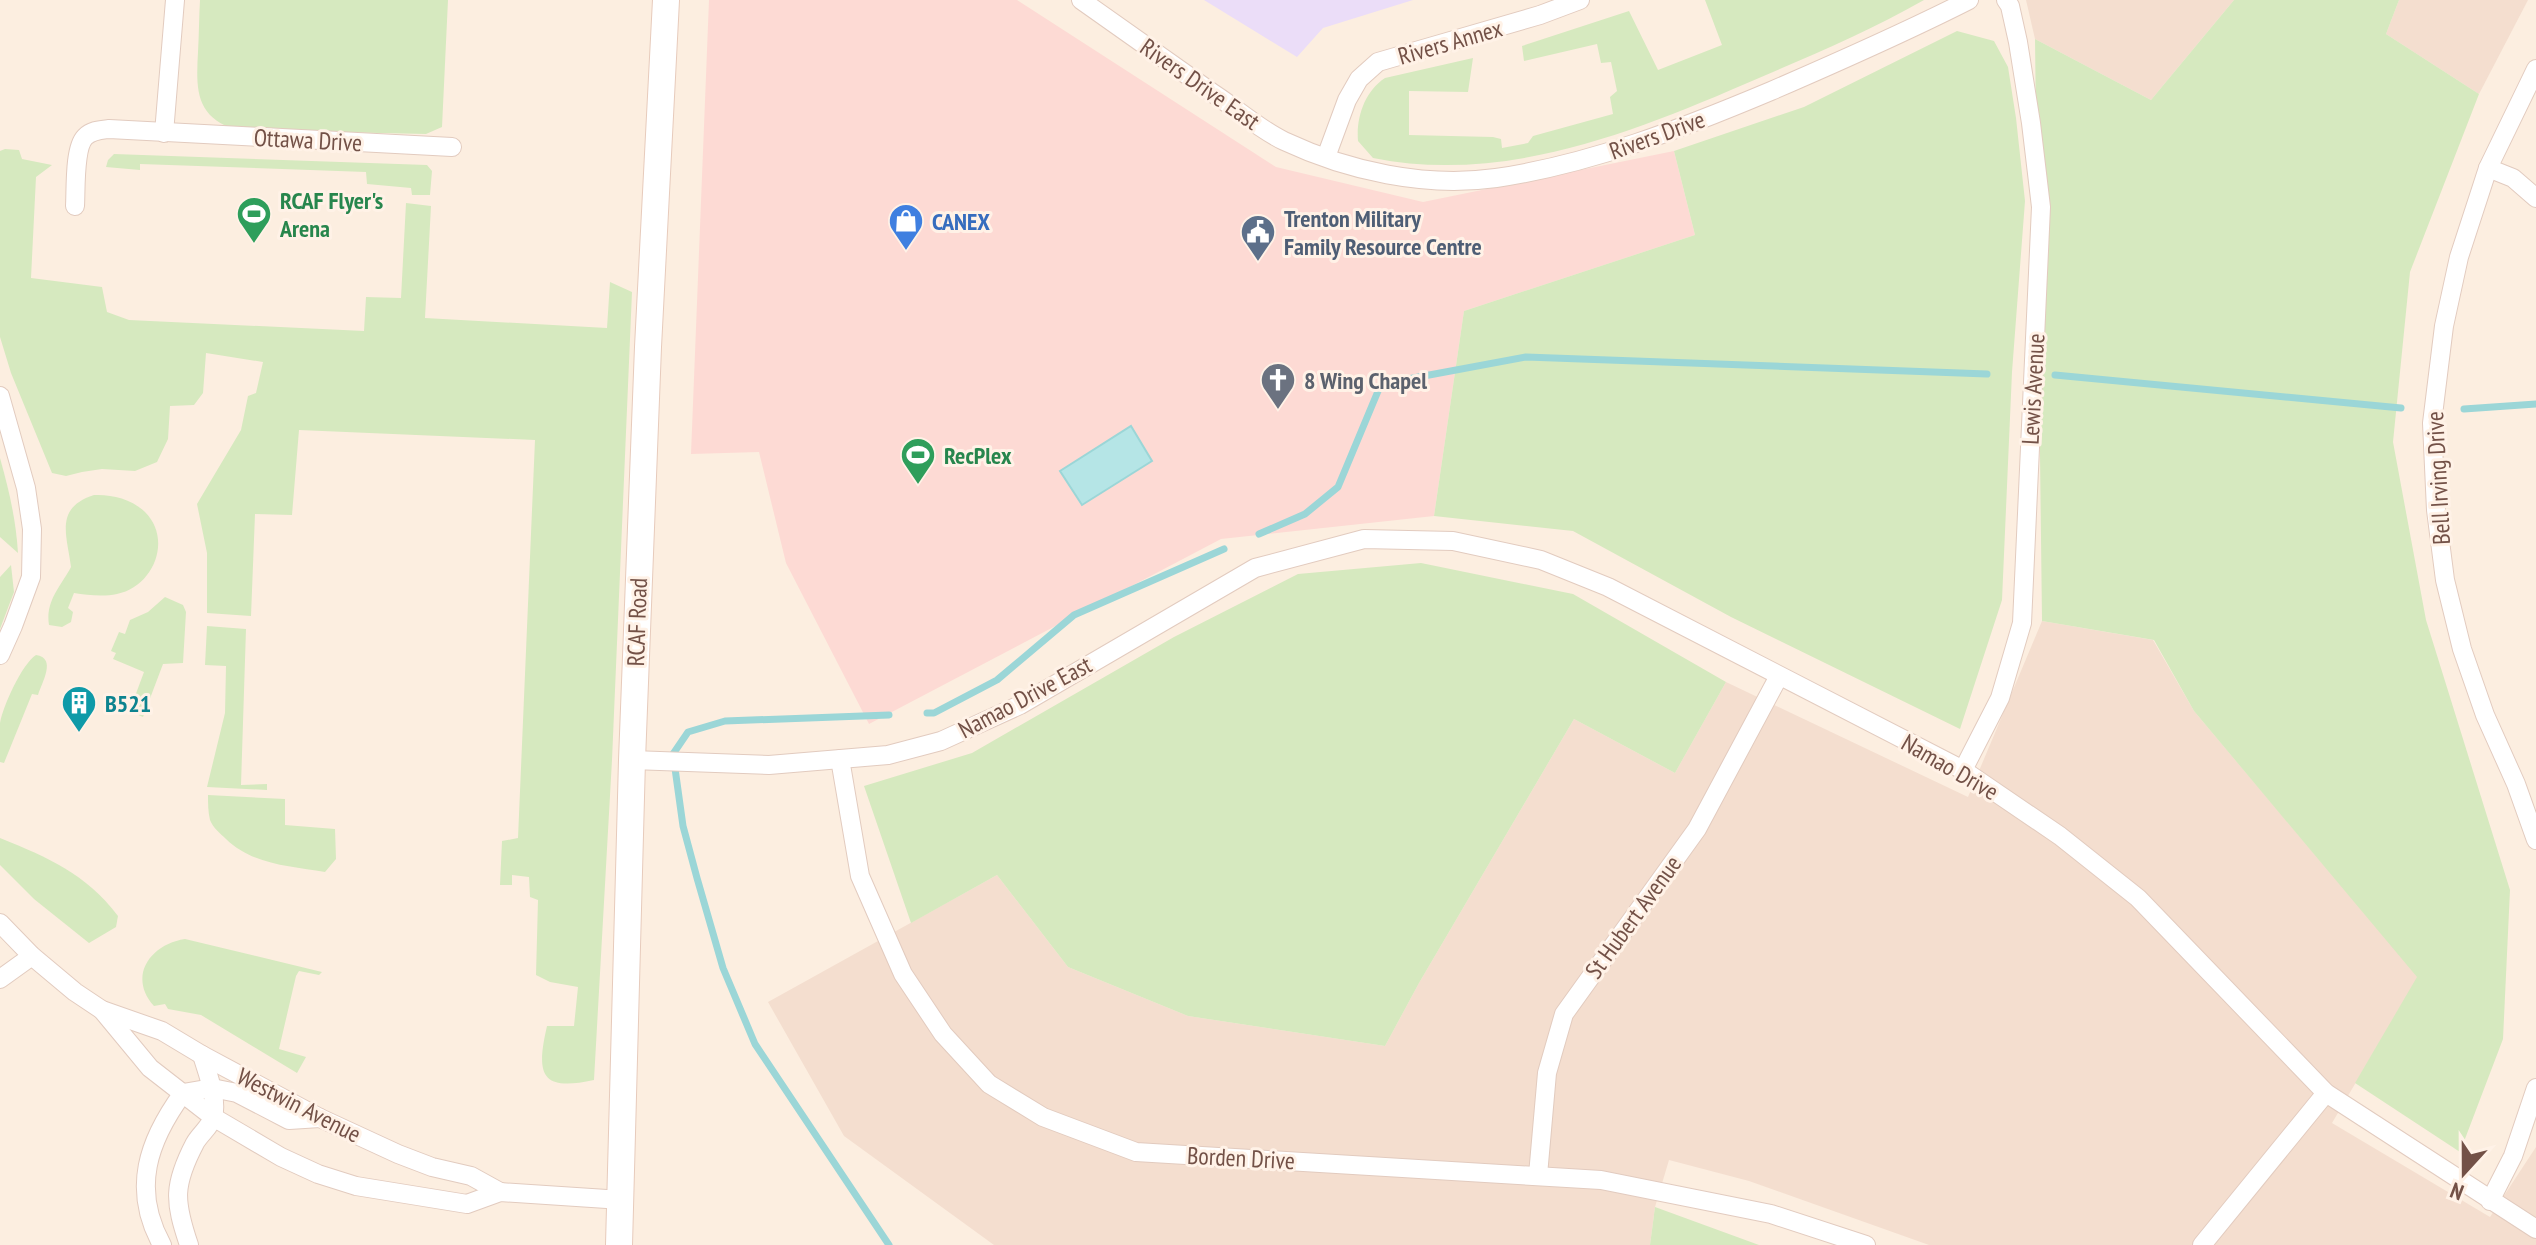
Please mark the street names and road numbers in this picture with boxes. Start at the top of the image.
street label: Rivers Annex [1394,12,1506,72]
street label: Rivers Drive East [1134,31,1266,137]
street label: Rivers Drive [1605,103,1709,167]
street label: Ottawa Drive [253,122,363,158]
street label: Lewis Avenue [2015,333,2051,445]
street label: Bell Irving Drive [2419,410,2457,546]
street label: RCAF Road [620,577,654,667]
street label: Namao Drive East [953,649,1097,745]
street label: Namao Drive [1896,727,2004,807]
street label: St Hubert Avenue [1578,849,1688,985]
street label: Westwin Avenue [232,1061,366,1149]
street label: Borden Drive [1186,1140,1296,1176]

